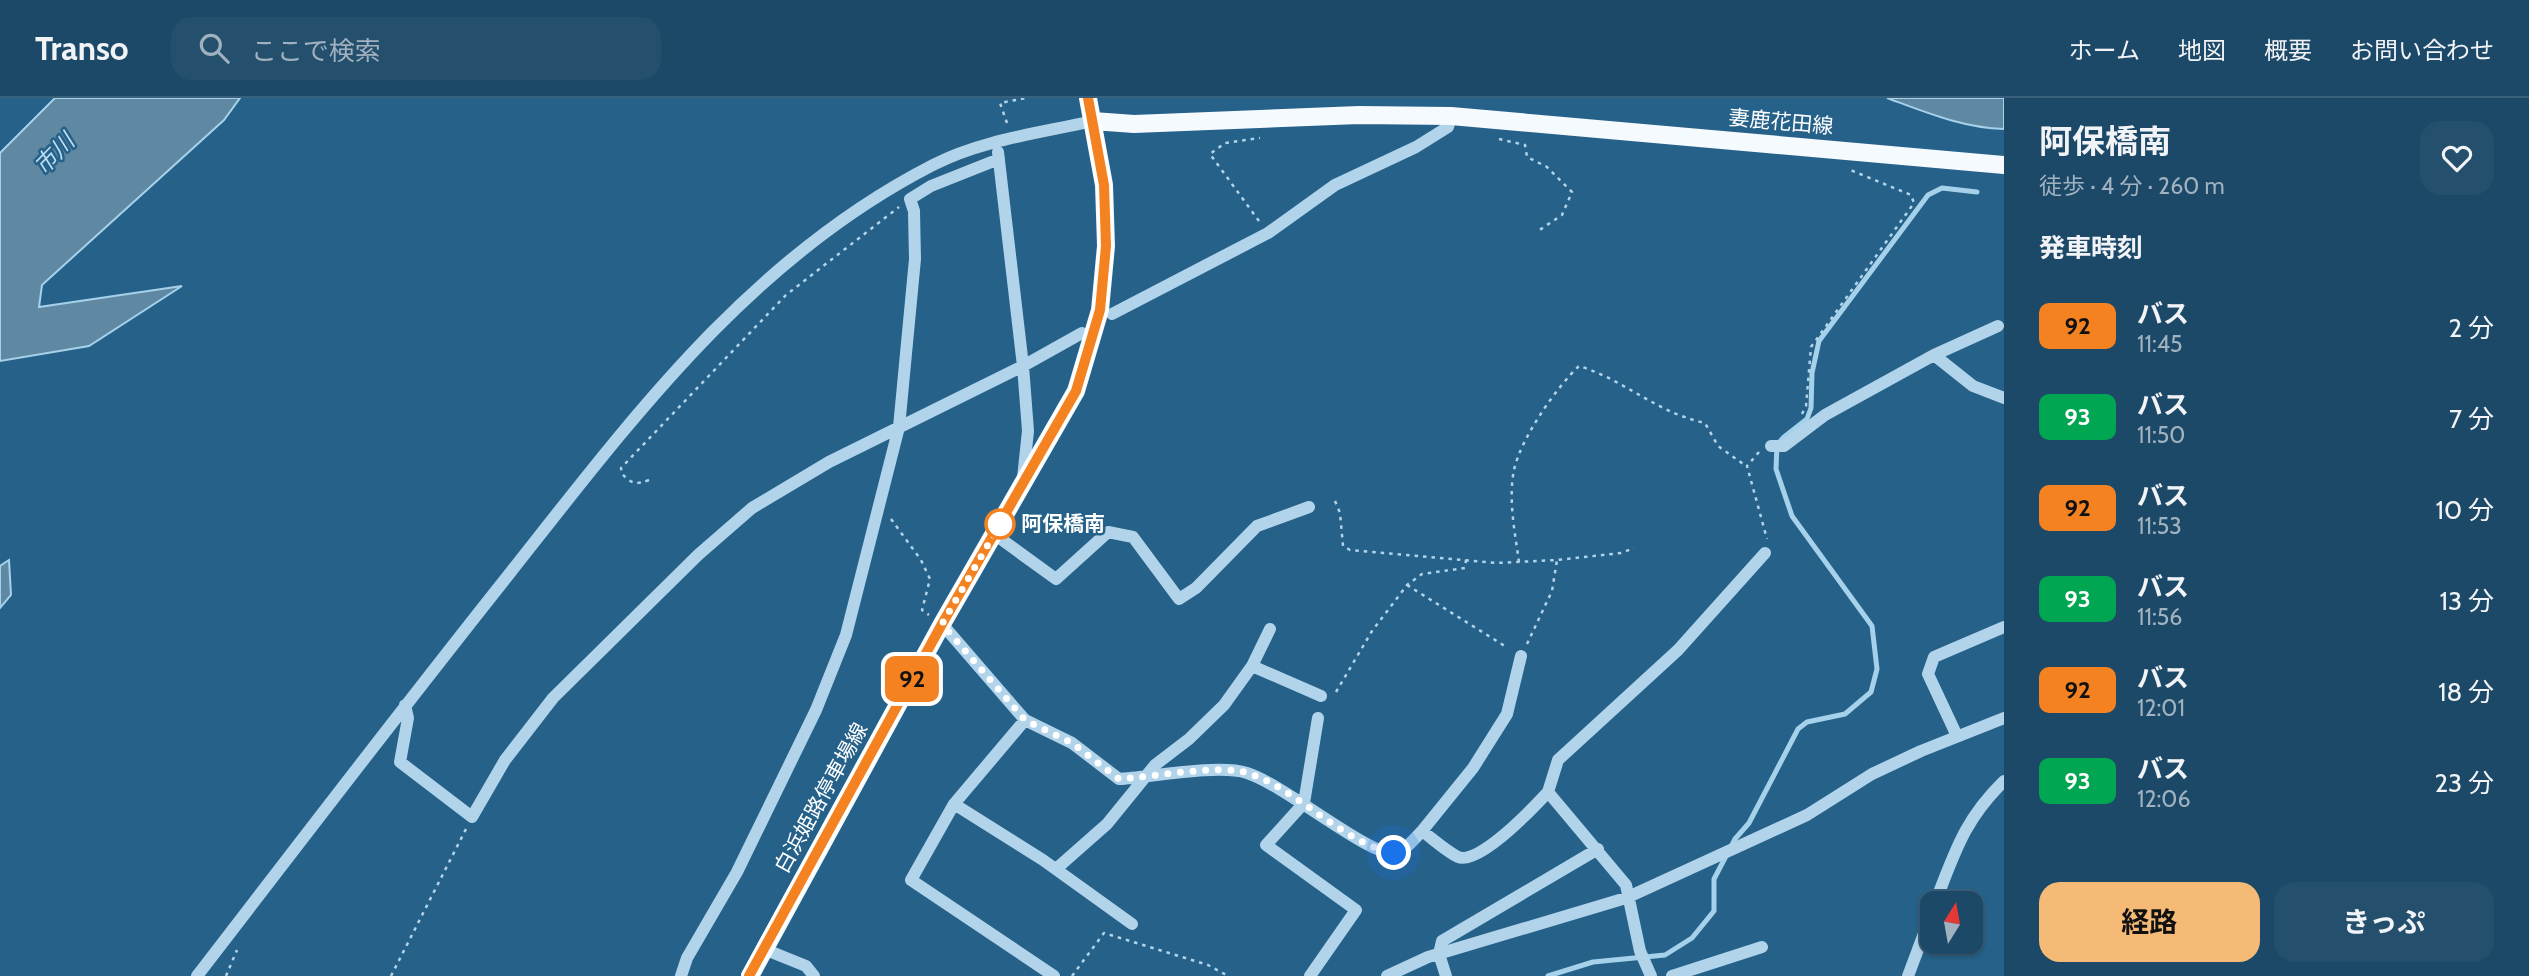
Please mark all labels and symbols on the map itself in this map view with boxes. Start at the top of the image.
street label: 妻鹿花田線 [1728,104,1834,139]
water label: 市川 [28,126,82,180]
marker: 阿保橋南 [985,509,1015,539]
place label: 阿保橋南 [1021,511,1105,536]
line badge: 92 [880,656,944,702]
street label: 白浜姫路停車場線 [769,718,872,877]
your location [1376,835,1411,870]
north arrow [1920,891,1983,954]

